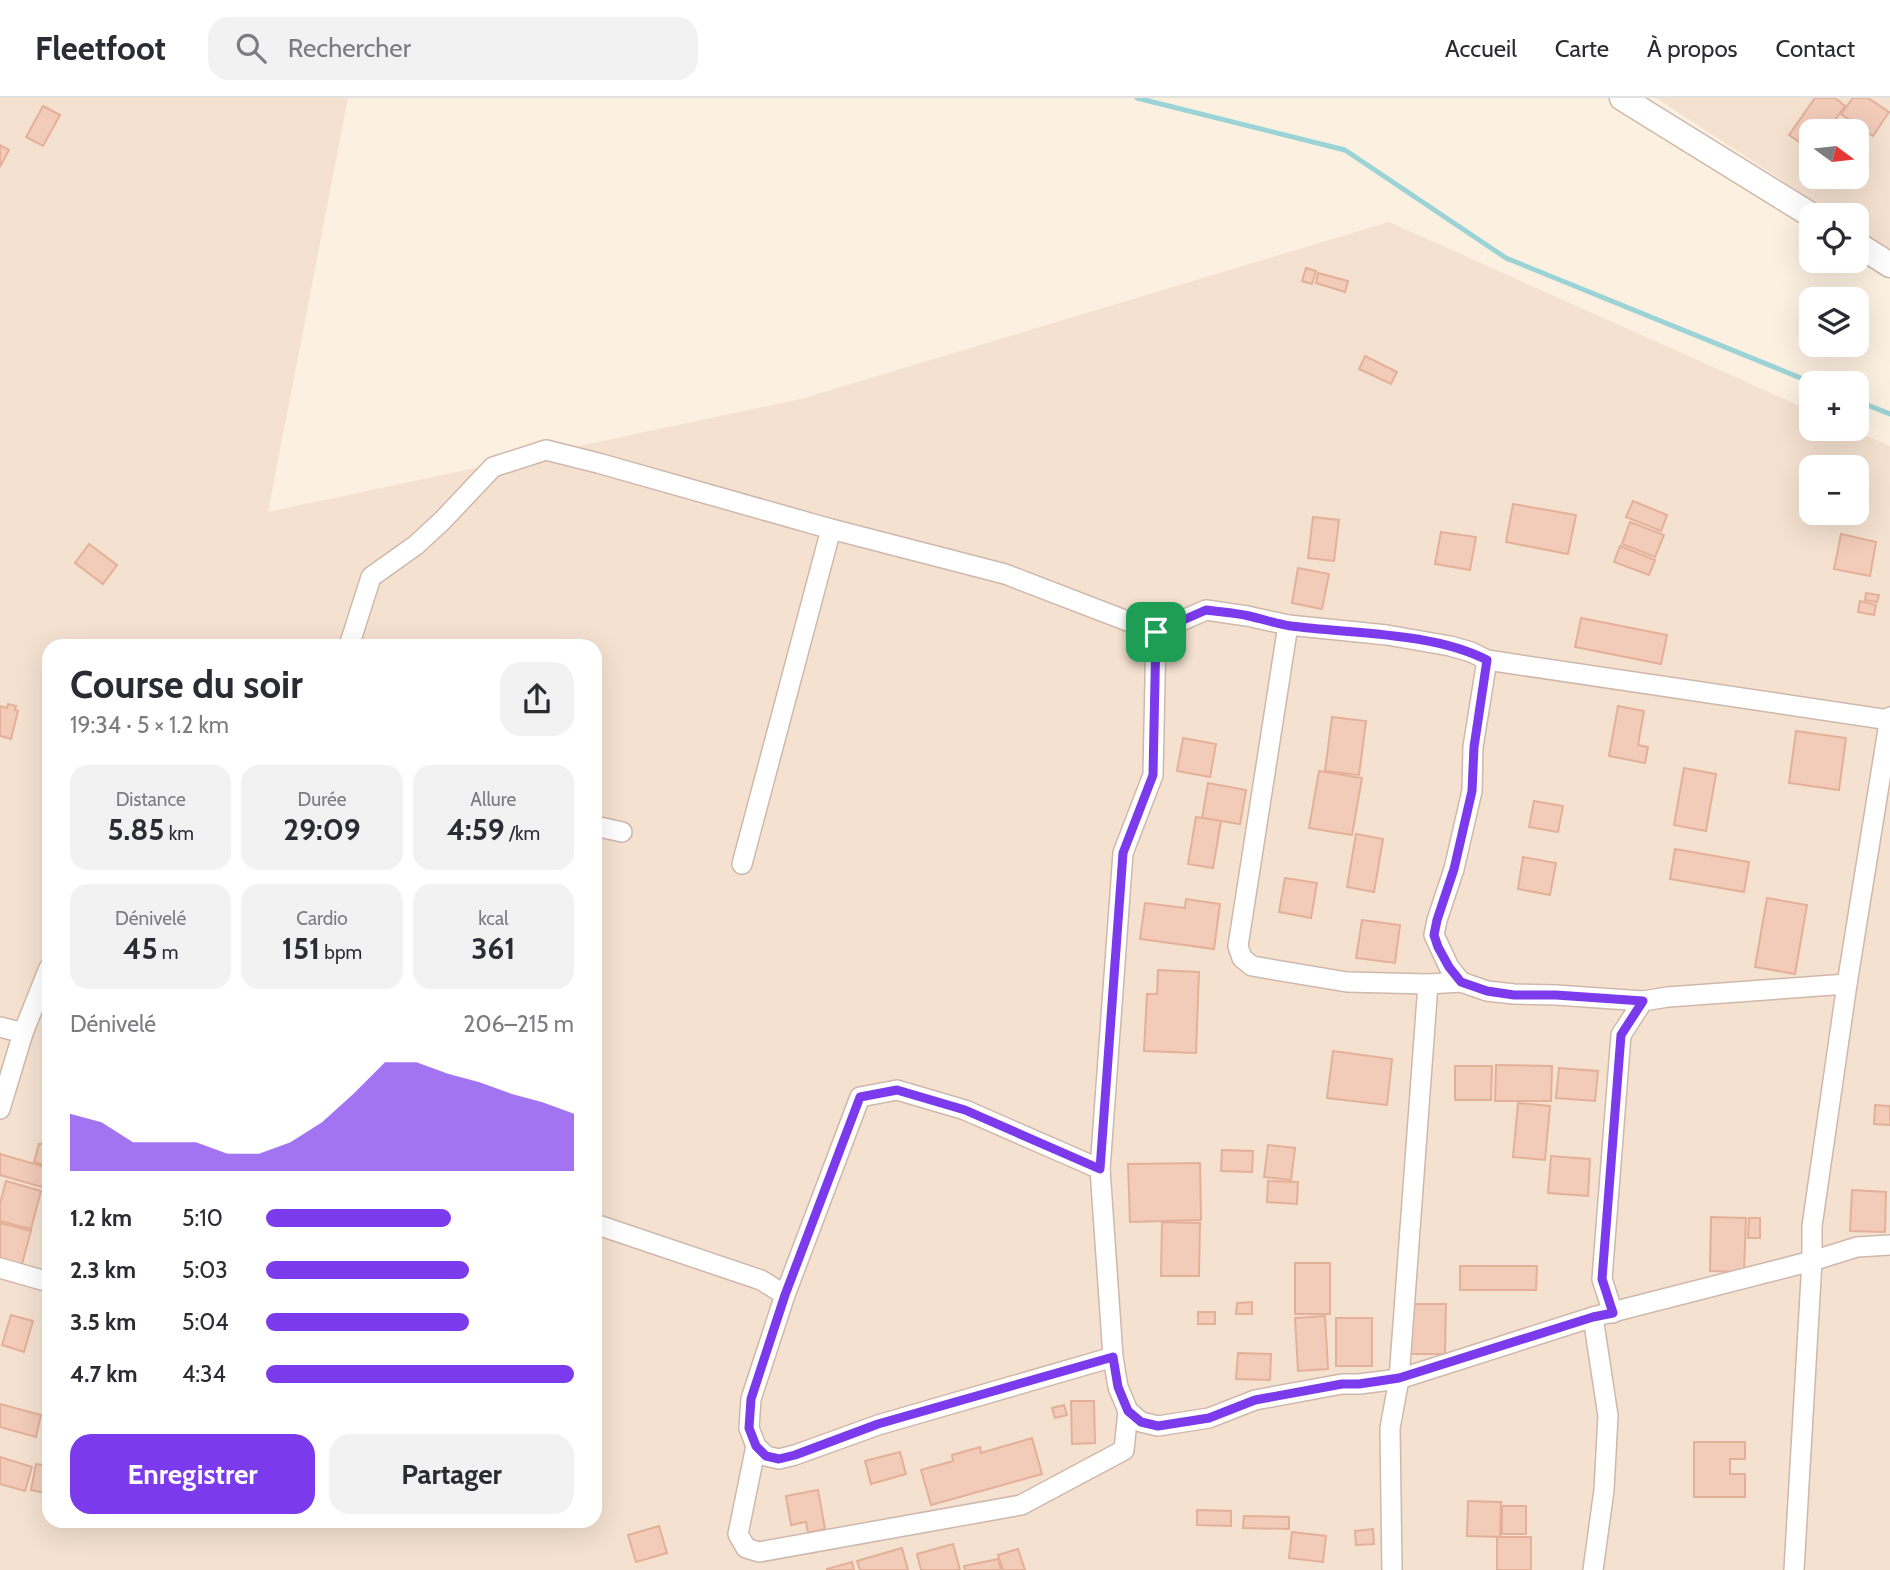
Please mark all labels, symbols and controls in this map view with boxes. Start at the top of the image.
search box [208,17,698,80]
text: Fleetfoot [35,28,166,68]
icon: search [232,29,270,67]
text: Rechercher [288,32,411,64]
text: Accueil [1445,34,1517,63]
text: Carte [1555,34,1609,63]
text: À propos [1647,34,1738,63]
text: Contact [1776,34,1855,63]
north arrow [1799,119,1869,189]
map controls [1799,119,1869,525]
button: locate [1799,203,1869,273]
button: layers [1799,287,1869,357]
button: + [1799,371,1869,441]
button: − [1799,455,1869,525]
pin [1126,602,1186,662]
icon: arrive [1137,613,1175,651]
text: Course du soir [70,661,303,708]
button: share [500,662,574,736]
text: 19:34 · 5 × 1.2 km [70,711,229,739]
text: Distance [116,788,186,811]
text: Durée [298,788,346,811]
text: Allure [470,788,516,811]
text: 5.85 [107,811,164,848]
text: 29:09 [283,811,361,848]
text: 4:59 [446,811,505,848]
text: km [164,822,194,845]
text: /km [505,822,540,845]
text: Dénivelé [115,907,186,930]
text: Cardio [296,907,348,930]
text: kcal [478,907,508,930]
text: 45 [123,930,158,967]
text: 151 [282,930,320,967]
text: 361 [471,930,515,967]
text: m [158,941,179,964]
text: bpm [320,941,362,964]
text: Dénivelé [70,1010,156,1038]
text: 206–215 m [463,1010,574,1038]
text: 1.2 km [70,1204,132,1232]
text: 5:10 [182,1204,223,1232]
text: 2.3 km [70,1256,136,1284]
text: 5:03 [182,1256,228,1284]
text: 3.5 km [70,1308,136,1336]
text: 5:04 [182,1308,229,1336]
text: 4.7 km [70,1360,137,1388]
text: 4:34 [182,1360,226,1388]
button: Enregistrer [70,1434,315,1514]
button: Partager [329,1434,574,1514]

